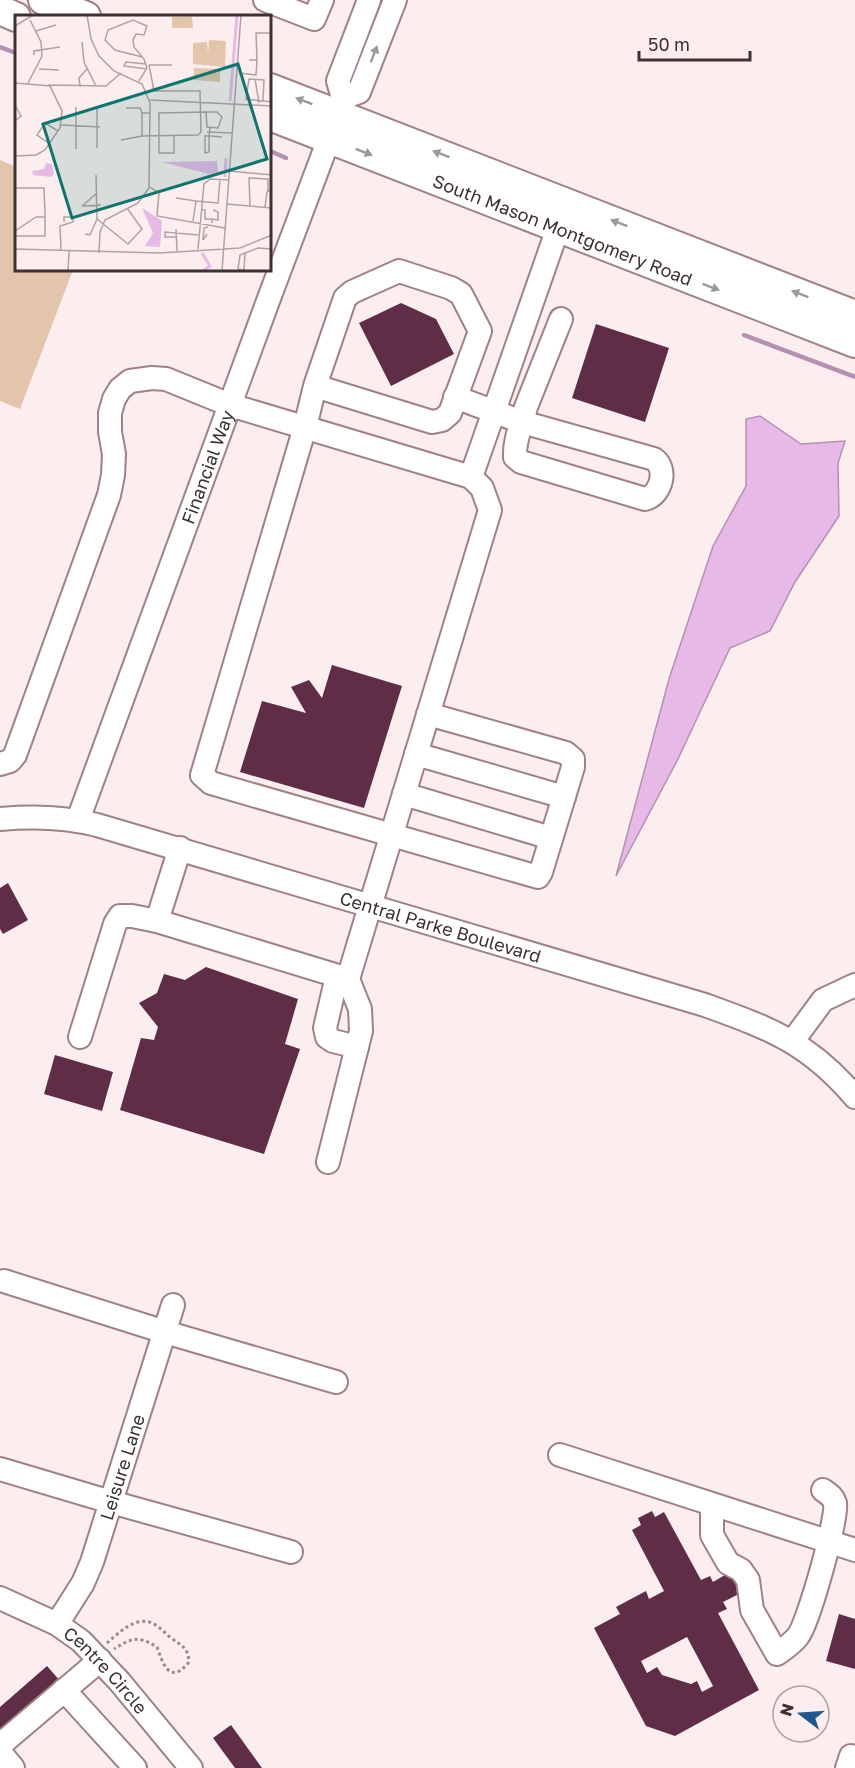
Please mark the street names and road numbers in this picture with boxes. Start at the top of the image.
street label: South Mason Montgomery Road [430,169,696,290]
street label: Financial Way [176,407,238,527]
street label: Central Parke Boulevard [337,887,544,967]
street label: Leisure Lane [95,1411,149,1523]
street label: Centre Circle [60,1621,152,1718]

